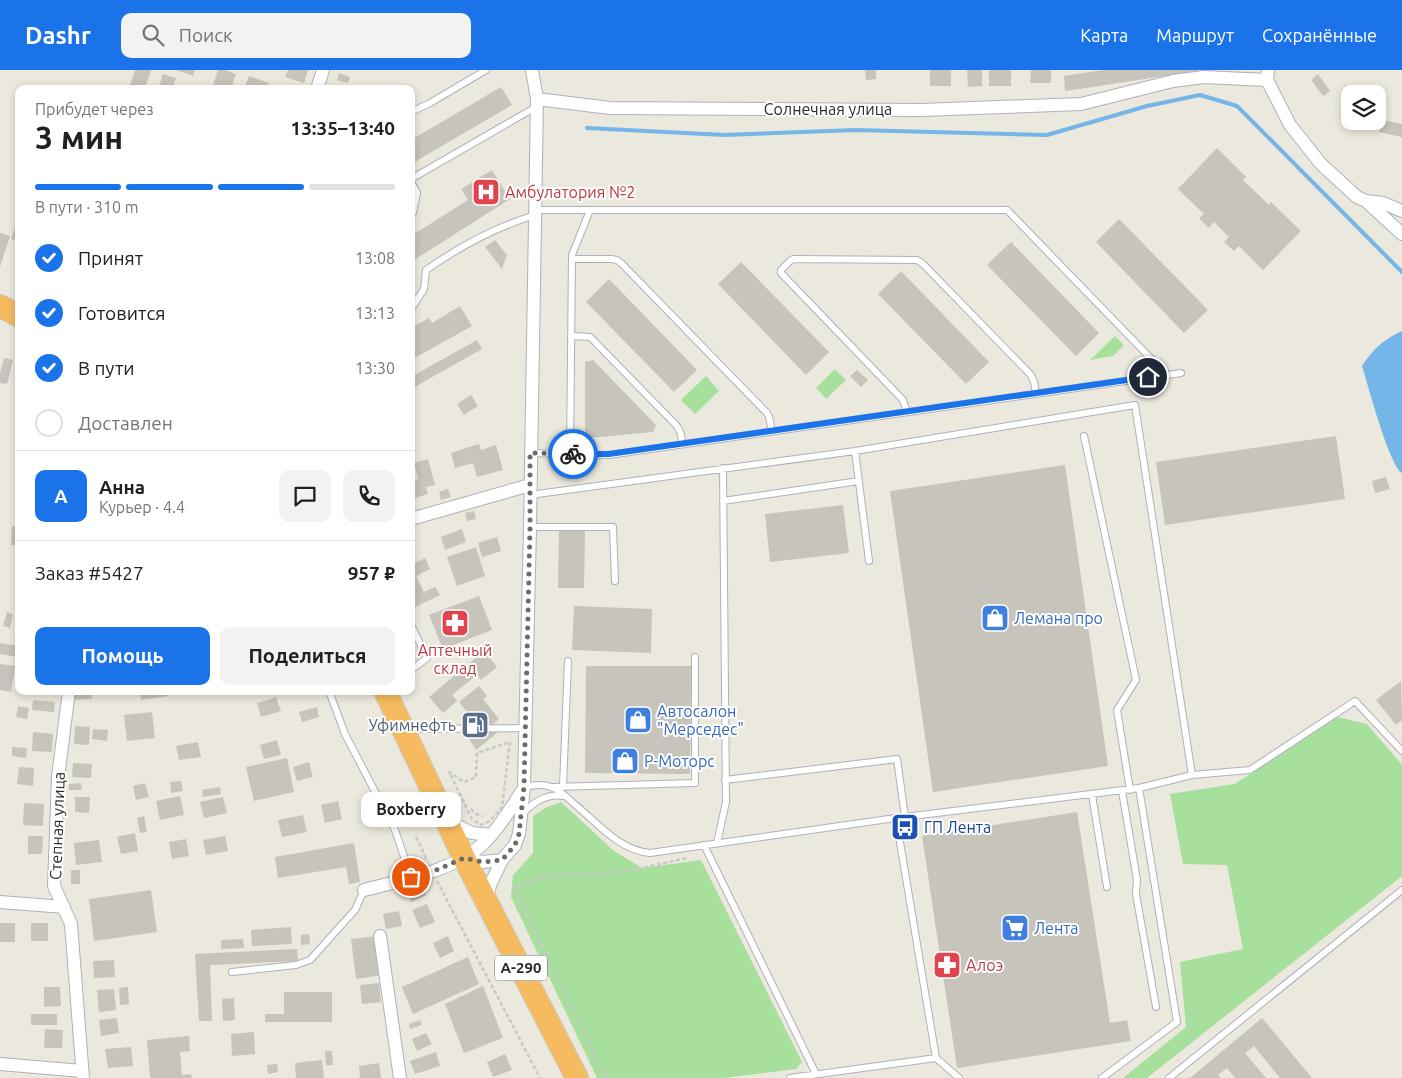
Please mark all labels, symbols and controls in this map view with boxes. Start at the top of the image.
search box [121,13,471,58]
icon: search [139,21,167,49]
text: Dashr [25,22,91,49]
text: Поиск [179,24,233,46]
text: Карта [1080,25,1128,45]
text: Маршрут [1156,25,1234,45]
text: Сохранённые [1262,25,1377,45]
map controls [1341,85,1386,130]
button: layers [1341,85,1386,130]
text: Прибудет через [35,100,154,118]
street label: Солнечная улица [764,100,892,118]
text: 13:35–13:40 [290,117,395,139]
text: 3 мин [35,119,123,155]
hospital icon: Амбулатория №2 [471,177,501,207]
place label: Амбулатория №2 [505,183,636,201]
text: В пути · 310 m [35,198,138,216]
icon: check [35,244,63,272]
text: Принят [78,247,143,269]
text: 13:08 [355,249,395,267]
icon: check [35,299,63,327]
text: Готовится [78,302,165,324]
text: 13:13 [355,304,395,322]
icon: check [35,354,63,382]
pin [1127,356,1169,398]
text: В пути [78,357,135,379]
text: 13:30 [355,359,395,377]
icon: home [1134,363,1162,391]
text: Доставлен [78,412,173,434]
courier [548,429,598,479]
icon: bike [559,440,587,468]
button: chat [279,470,331,522]
button: phone [343,470,395,522]
text: Анна [99,476,145,498]
text: А [54,485,68,507]
text: Курьер · 4.4 [99,498,185,516]
text: Заказ #5427 [35,562,144,584]
text: 957 ₽ [348,562,395,584]
shop icon: Лемана про [980,603,1010,633]
pharmacy icon: Аптечный склад [440,608,470,638]
place label: Лемана про [1014,609,1103,627]
button: Помощь [35,627,210,685]
button: Поделиться [220,627,395,685]
place label: Аптечный склад [418,641,492,677]
place label: Автосалон "Мерседес" [657,702,744,738]
shop icon: Автосалон "Мерседес" [623,705,653,735]
fuel station icon: Уфимнефть [460,710,490,740]
place label: Уфимнефть [369,716,456,734]
shop icon: Р-Моторс [610,746,640,776]
place label: Р-Моторс [644,752,715,770]
street label: Степная улица [46,772,68,880]
callout: Boxberry [361,792,461,827]
text: Boxberry [376,800,446,818]
bus stop icon: ГП Лента [890,812,920,842]
place label: ГП Лента [924,818,991,836]
pin [390,856,432,898]
icon: bag [397,863,425,891]
supermarket icon: Лента [1000,913,1030,943]
place label: Лента [1034,919,1079,937]
pharmacy icon: Алоэ [932,950,962,980]
road number: А-290 [495,956,547,980]
place label: Алоэ [966,956,1003,974]

